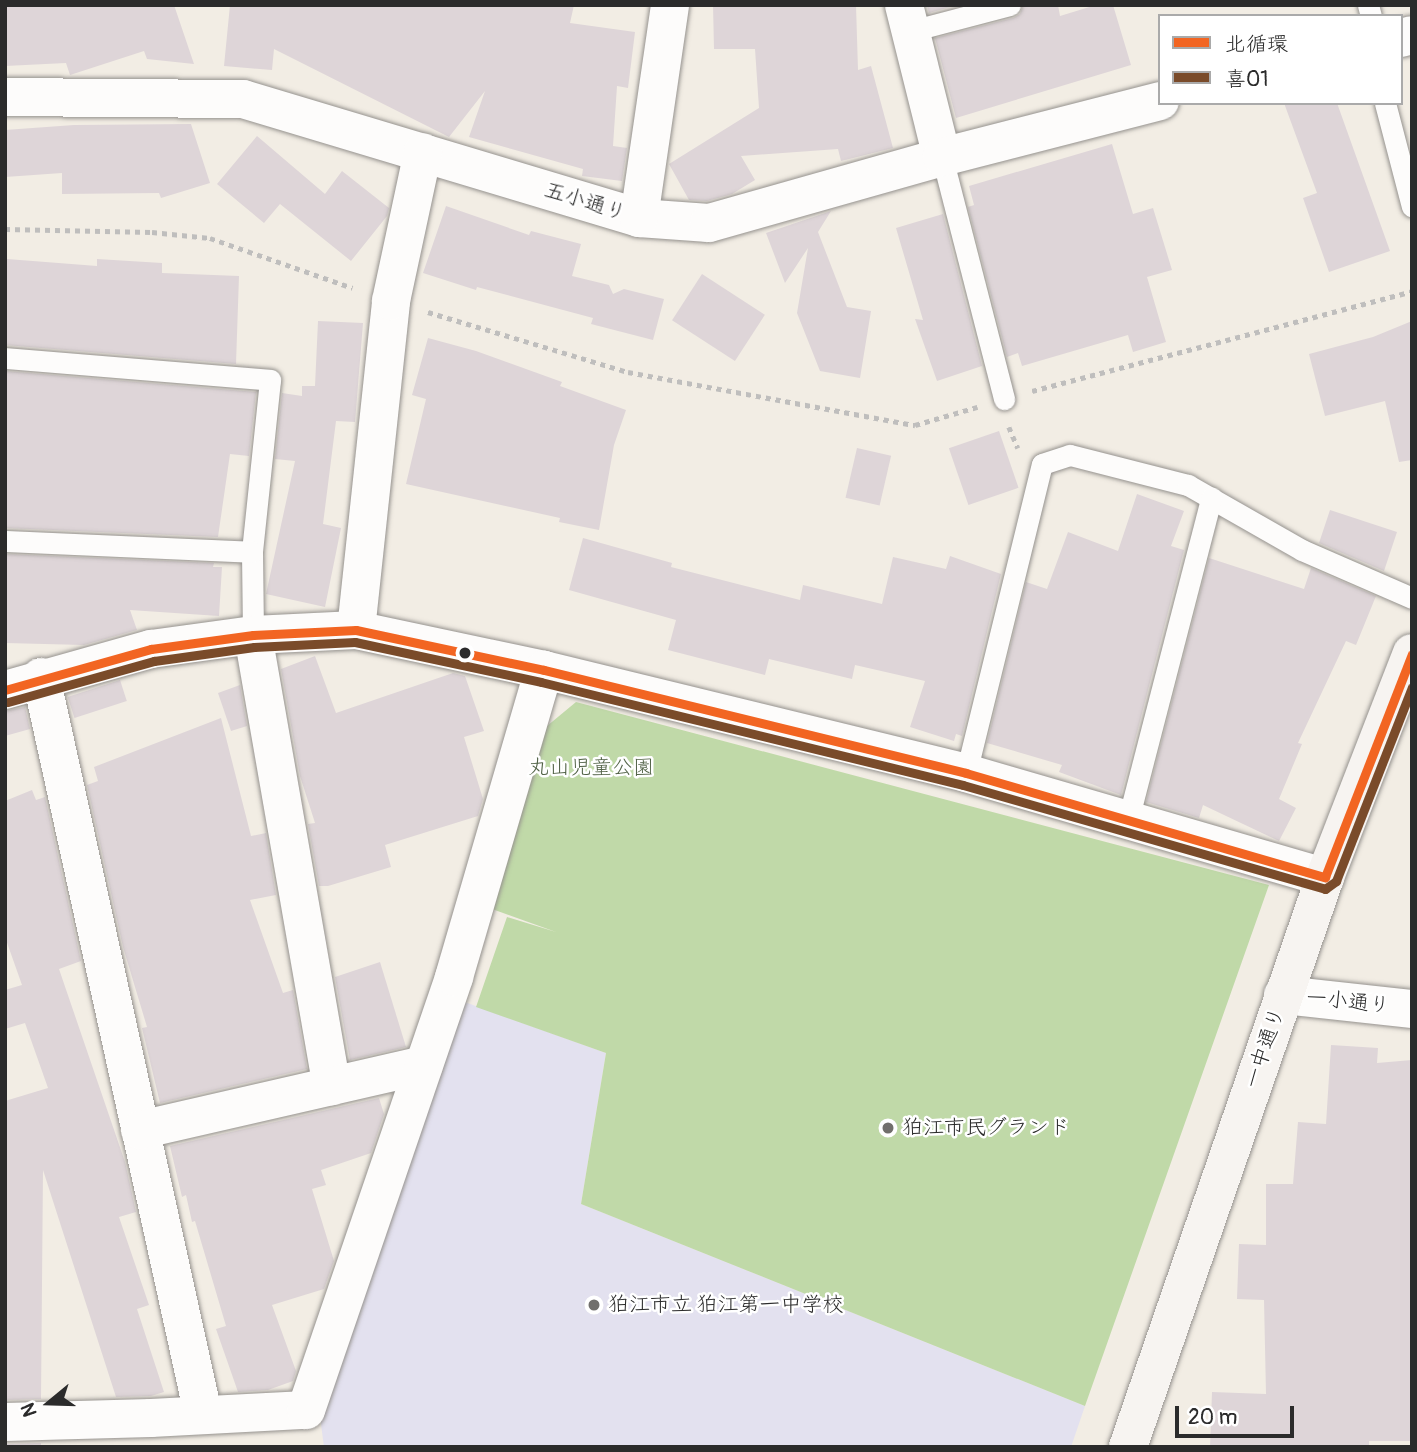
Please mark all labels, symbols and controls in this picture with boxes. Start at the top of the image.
legend [1158,14,1403,105]
text: 北循環 [1225,31,1288,58]
text: 喜01 [1225,66,1269,93]
street label: 五小通り [541,178,629,226]
unlabelled marker [458,646,472,660]
park label: 丸山児童公園 [528,755,654,781]
street label: 一小通り [1305,985,1391,1019]
street label: 一中通り [1239,1004,1291,1092]
place label: 狛江市民グランド [902,1115,1070,1141]
marker: 狛江市民グランド [880,1120,896,1136]
place label: 狛江市立 狛江第一中学校 [608,1292,844,1318]
marker: 狛江市立 狛江第一中学校 [586,1297,602,1313]
north arrow [14,1368,84,1438]
scale bar [1179,1392,1298,1436]
text: N [16,1400,43,1420]
text: 20 m [1188,1404,1237,1431]

